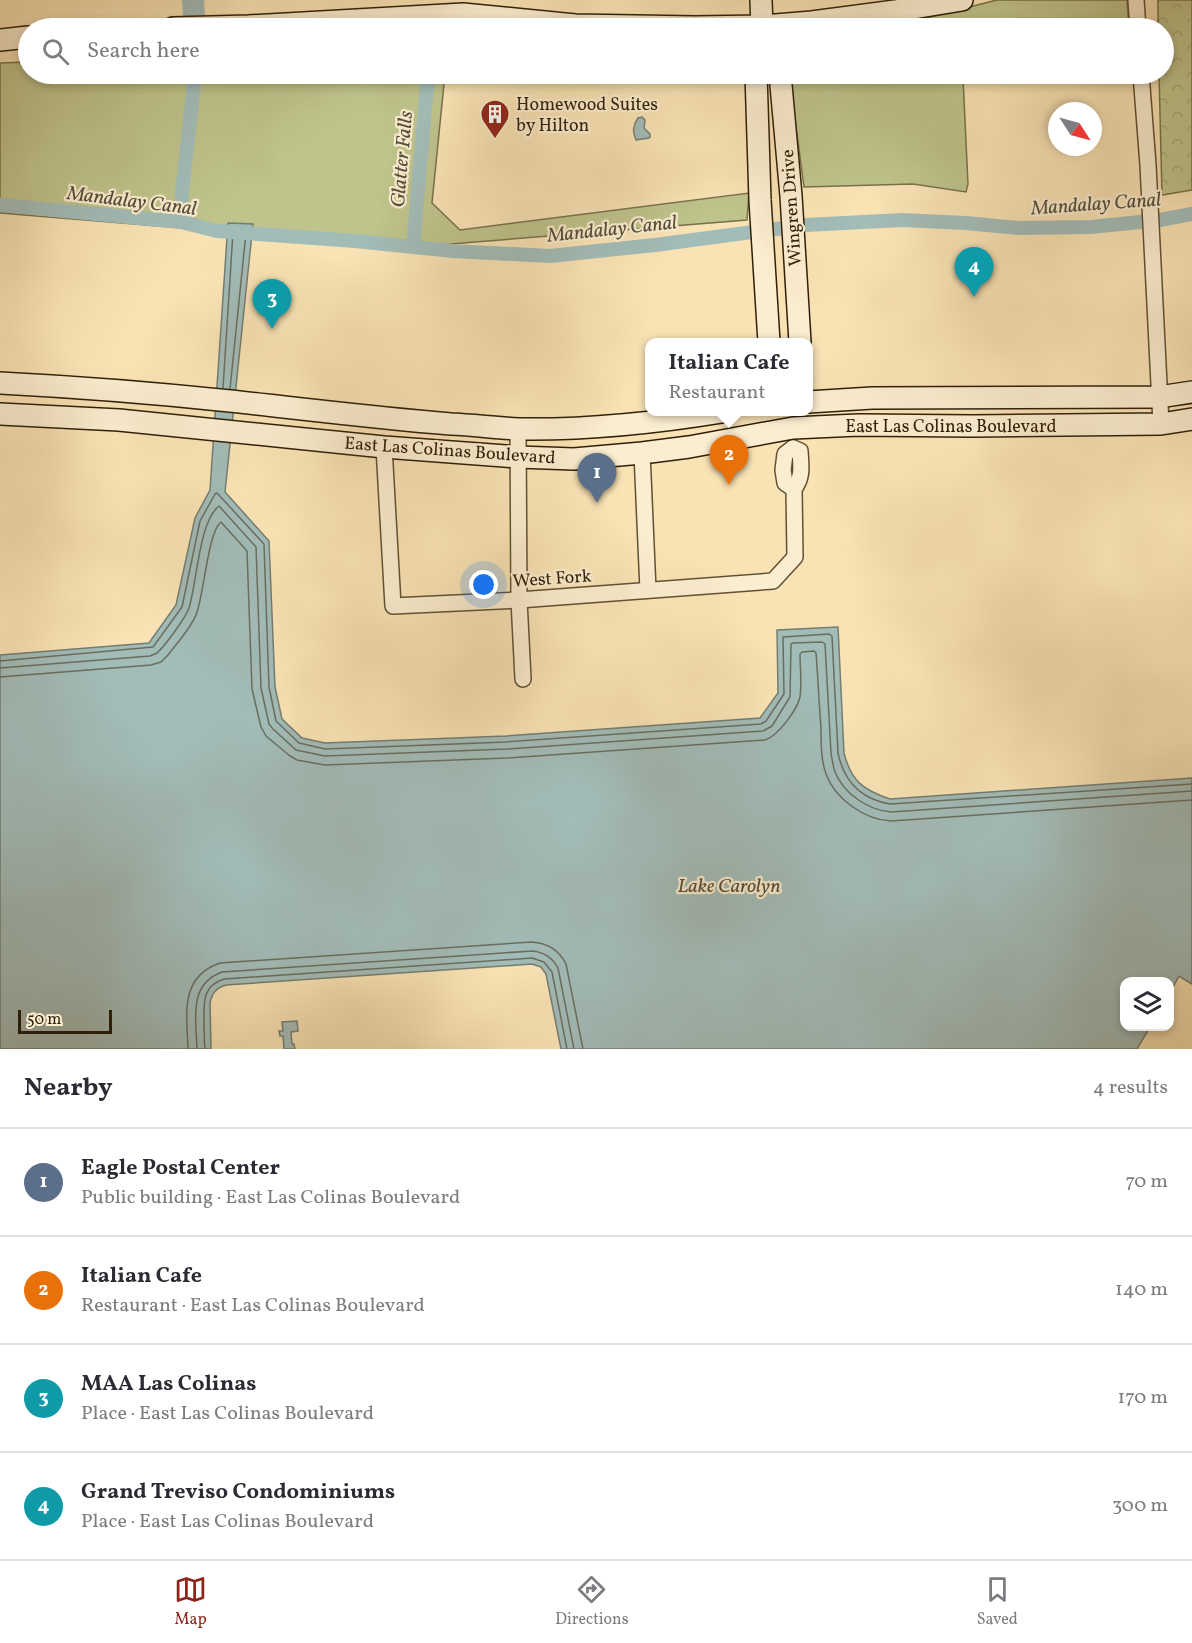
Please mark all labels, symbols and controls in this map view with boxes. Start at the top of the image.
search box [18,18,1174,84]
icon: search [39,35,72,68]
text: Search here [87,36,200,67]
place label: Homewood Suites by Hilton [516,93,658,139]
building icon: Homewood Suites by Hilton [479,98,511,140]
north arrow [1048,102,1102,156]
water label: Glatter Falls [385,109,421,209]
street label: Wingren Drive [776,149,809,267]
water label: Mandalay Canal [64,180,198,224]
water label: Mandalay Canal [1029,186,1162,224]
water label: Mandalay Canal [545,209,678,251]
pin: 4 [954,248,994,297]
pin: 3 [252,280,292,329]
popup [645,338,813,416]
text: Italian Cafe [669,348,789,379]
text: Restaurant [669,379,765,407]
street label: East Las Colinas Boulevard [845,415,1057,440]
street label: East Las Colinas Boulevard [343,432,556,471]
pin: 2 [710,436,748,485]
pin: 1 [578,454,616,503]
street label: West Fork [512,564,593,595]
your location [469,570,498,599]
water label: Lake Carolyn [677,873,781,901]
map controls [1120,977,1174,1031]
button: layers [1120,977,1174,1031]
scale bar [18,1007,112,1034]
text: 50 m [27,1009,61,1031]
text: Nearby [24,1070,113,1106]
text: 4 results [1093,1074,1168,1102]
text: Eagle Postal Center [81,1153,280,1184]
text: 1 [39,1168,48,1196]
text: 70 m [1125,1168,1168,1196]
text: Public building · East Las Colinas Boulevard [81,1184,460,1212]
text: Italian Cafe [81,1261,202,1292]
text: 2 [38,1276,49,1304]
text: 140 m [1115,1276,1168,1304]
text: Restaurant · East Las Colinas Boulevard [81,1292,425,1320]
text: MAA Las Colinas [81,1369,256,1400]
text: 3 [38,1384,49,1412]
text: 170 m [1118,1384,1168,1412]
text: Place · East Las Colinas Boulevard [81,1400,374,1428]
text: Grand Treviso Condominiums [81,1477,395,1508]
text: 4 [37,1492,50,1520]
text: 300 m [1112,1492,1168,1520]
text: Place · East Las Colinas Boulevard [81,1508,374,1536]
tab: Map [174,1573,207,1631]
tab: Directions [555,1573,629,1631]
tab: Saved [977,1573,1018,1631]

